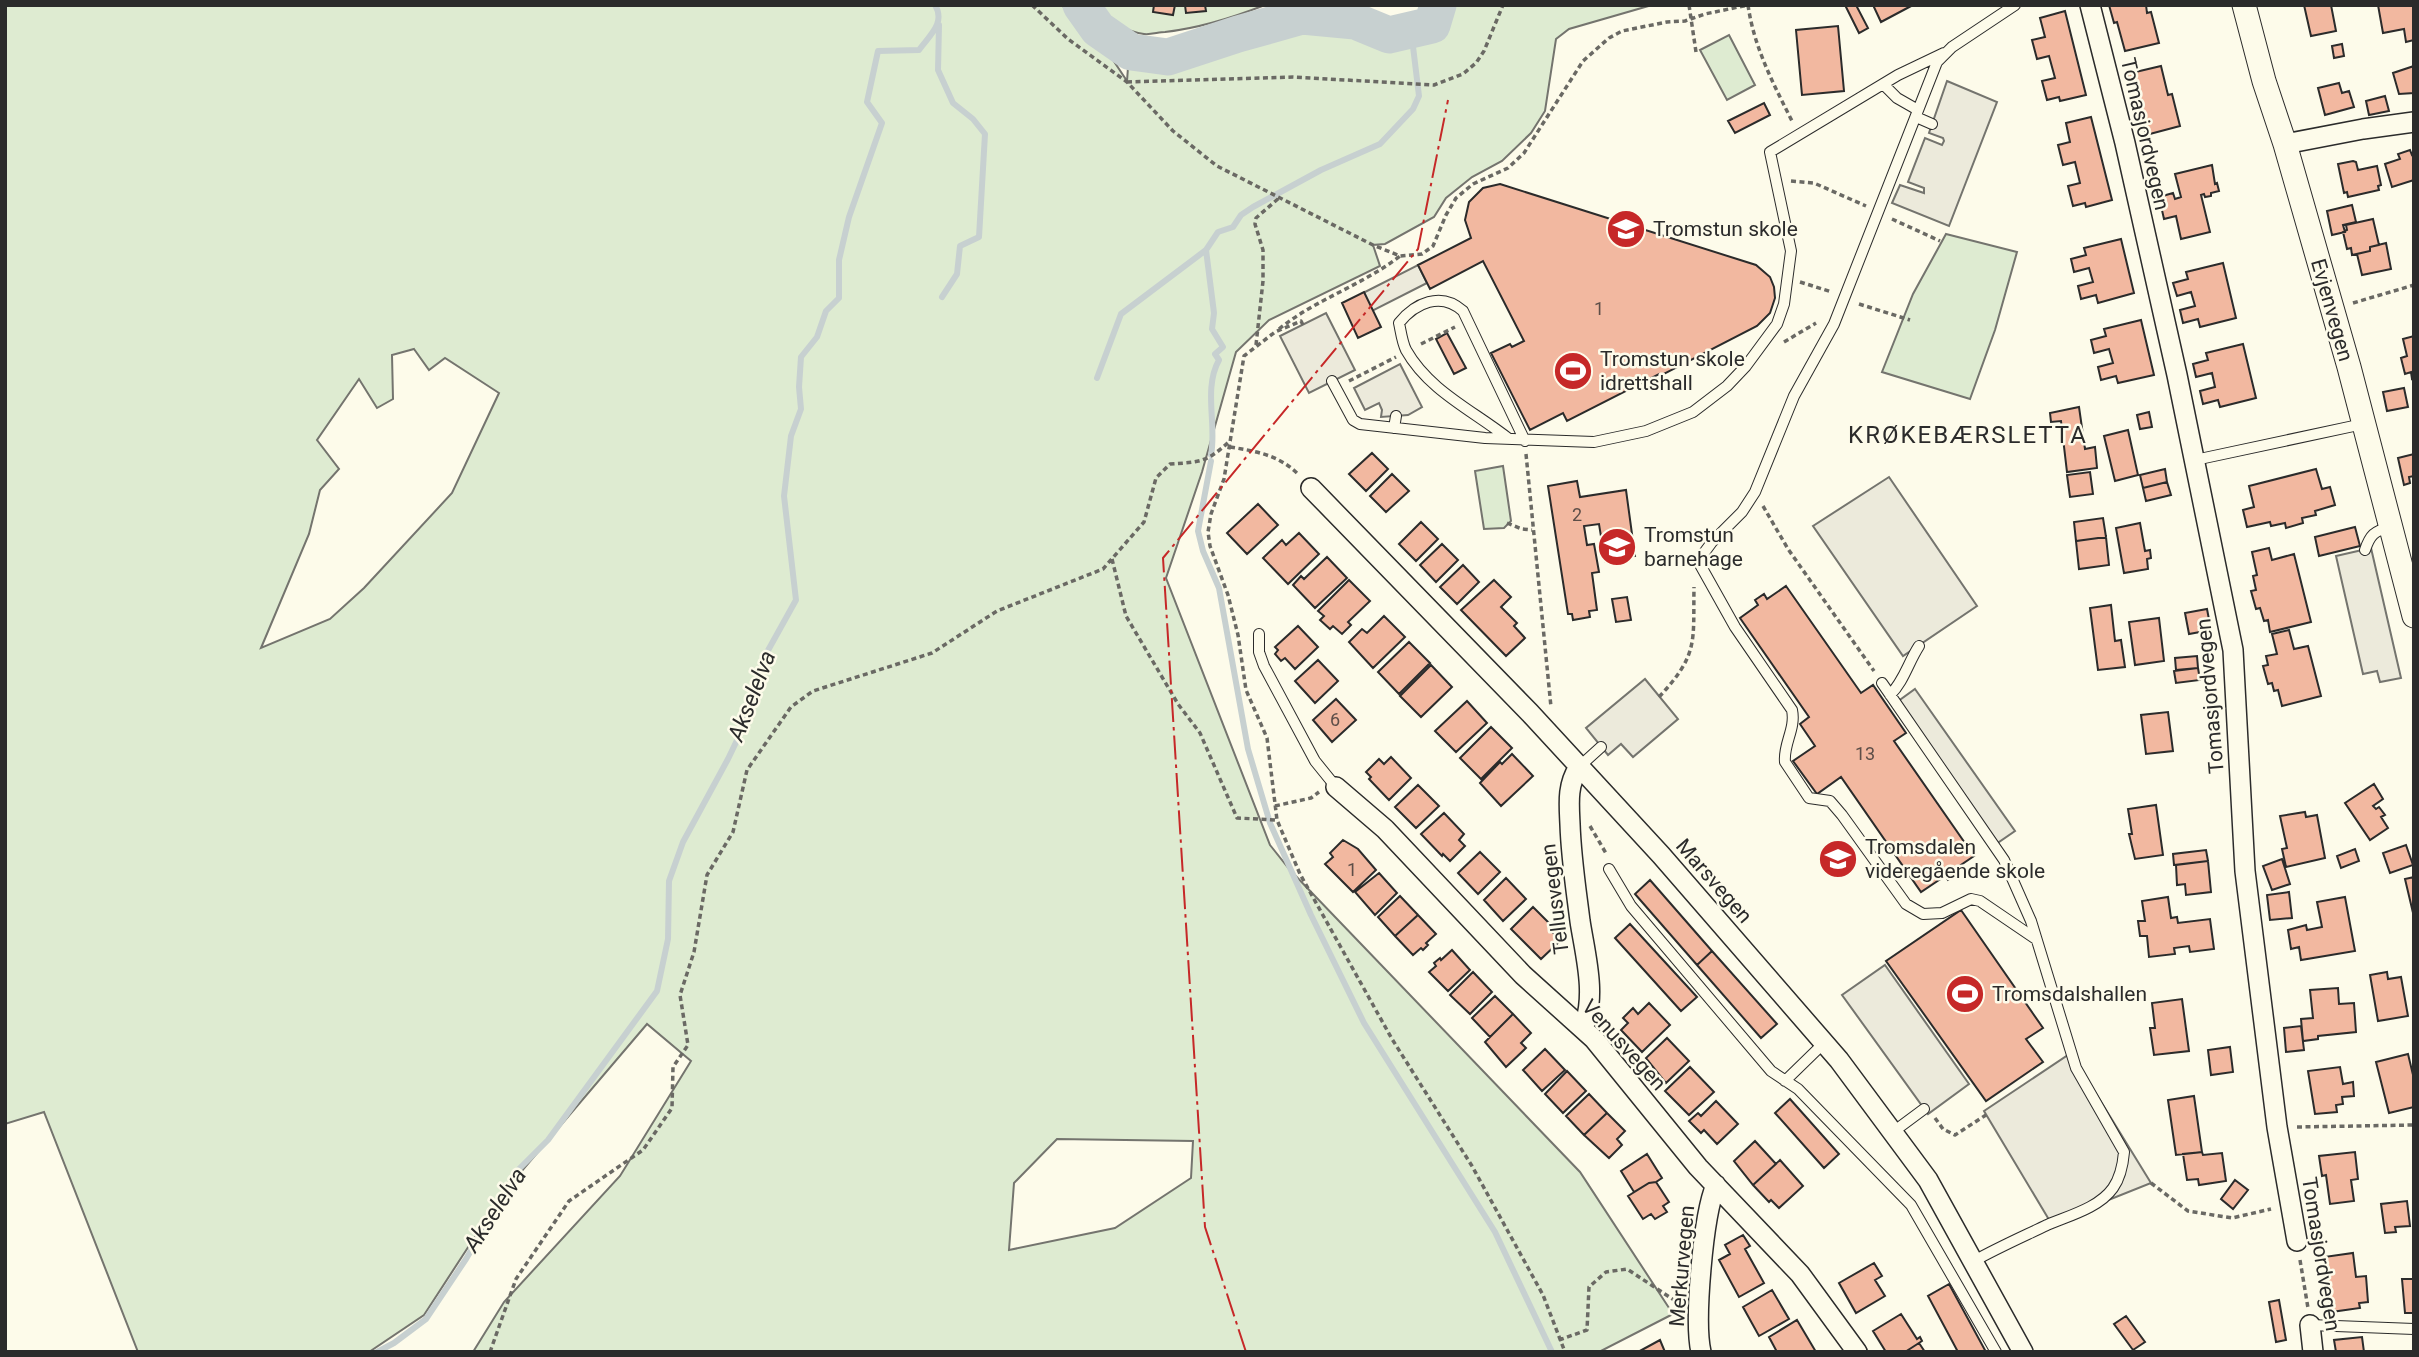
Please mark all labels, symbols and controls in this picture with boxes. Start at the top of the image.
street label: Tomasjordvegen [2116,55,2174,213]
school or university icon: Tromstun skole [1605,208,1647,250]
place label: Tromstun skole [1653,217,1798,241]
street label: Evjenvegen [2306,256,2358,364]
house number: 1 [1594,298,1604,319]
place label: Tromstun skole idrettshall [1600,347,1745,395]
sports icon: Tromstun skole idrettshall [1552,350,1594,392]
district label: KRØKEBÆRSLETTA [1848,421,2088,449]
house number: 2 [1572,504,1582,525]
place label: Tromstun barnehage [1644,523,1743,571]
school or university icon: Tromstun barnehage [1596,526,1638,568]
street label: Tomasjordvegen [2191,617,2229,775]
water label: Akselelva [722,647,782,746]
house number: 6 [1330,709,1340,730]
house number: 13 [1855,743,1875,764]
street label: Marsvegen [1671,834,1757,928]
place label: Tromsdalen videregående skole [1865,835,2045,883]
school or university icon: Tromsdalen videregående skole [1817,838,1859,880]
street label: Tellusvegen [1536,842,1574,956]
house number: 1 [1347,859,1357,880]
sports icon: Tromsdalshallen [1944,973,1986,1015]
place label: Tromsdalshallen [1992,982,2147,1006]
street label: Venusvegen [1577,995,1671,1095]
water label: Akselelva [457,1163,532,1258]
street label: Tomasjordvegen [2297,1175,2345,1333]
street label: Merkurvegen [1665,1204,1699,1328]

